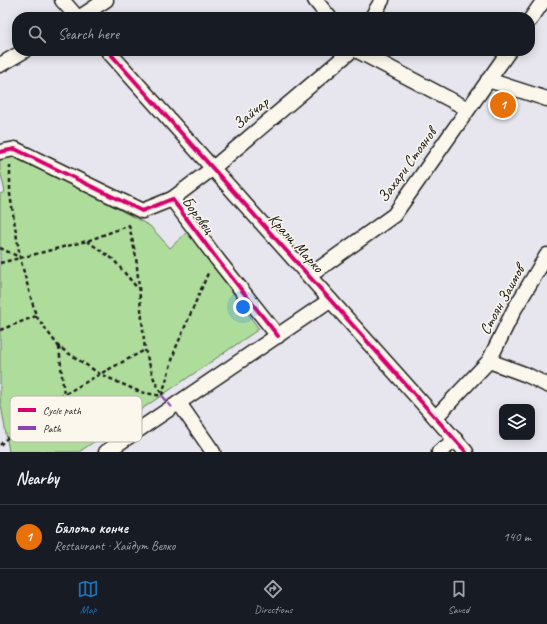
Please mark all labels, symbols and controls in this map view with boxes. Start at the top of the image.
search box [12,12,535,56]
icon: search [26,23,48,45]
text: Search here [58,25,119,44]
pin: 1 [490,90,516,120]
street label: Зайчар [229,92,274,134]
street label: Захари Стоянов [373,121,443,206]
street label: Боровец [177,192,219,239]
street label: Крали Марко [264,209,329,278]
street label: Стоян Заимов [475,258,531,338]
your location [233,297,253,317]
legend [10,396,142,442]
text: Cycle path [43,403,82,417]
map controls [499,404,535,440]
button: layers [499,404,535,440]
text: Path [43,421,62,435]
text: Nearby [16,468,59,489]
text: Бялото конче [54,519,128,538]
text: 1 [26,529,32,545]
text: 140 m [503,529,531,545]
text: Restaurant · Хайдут Велко [54,538,175,554]
tab: Map [77,578,99,616]
tab: Directions [254,578,293,616]
tab: Saved [448,578,470,616]

